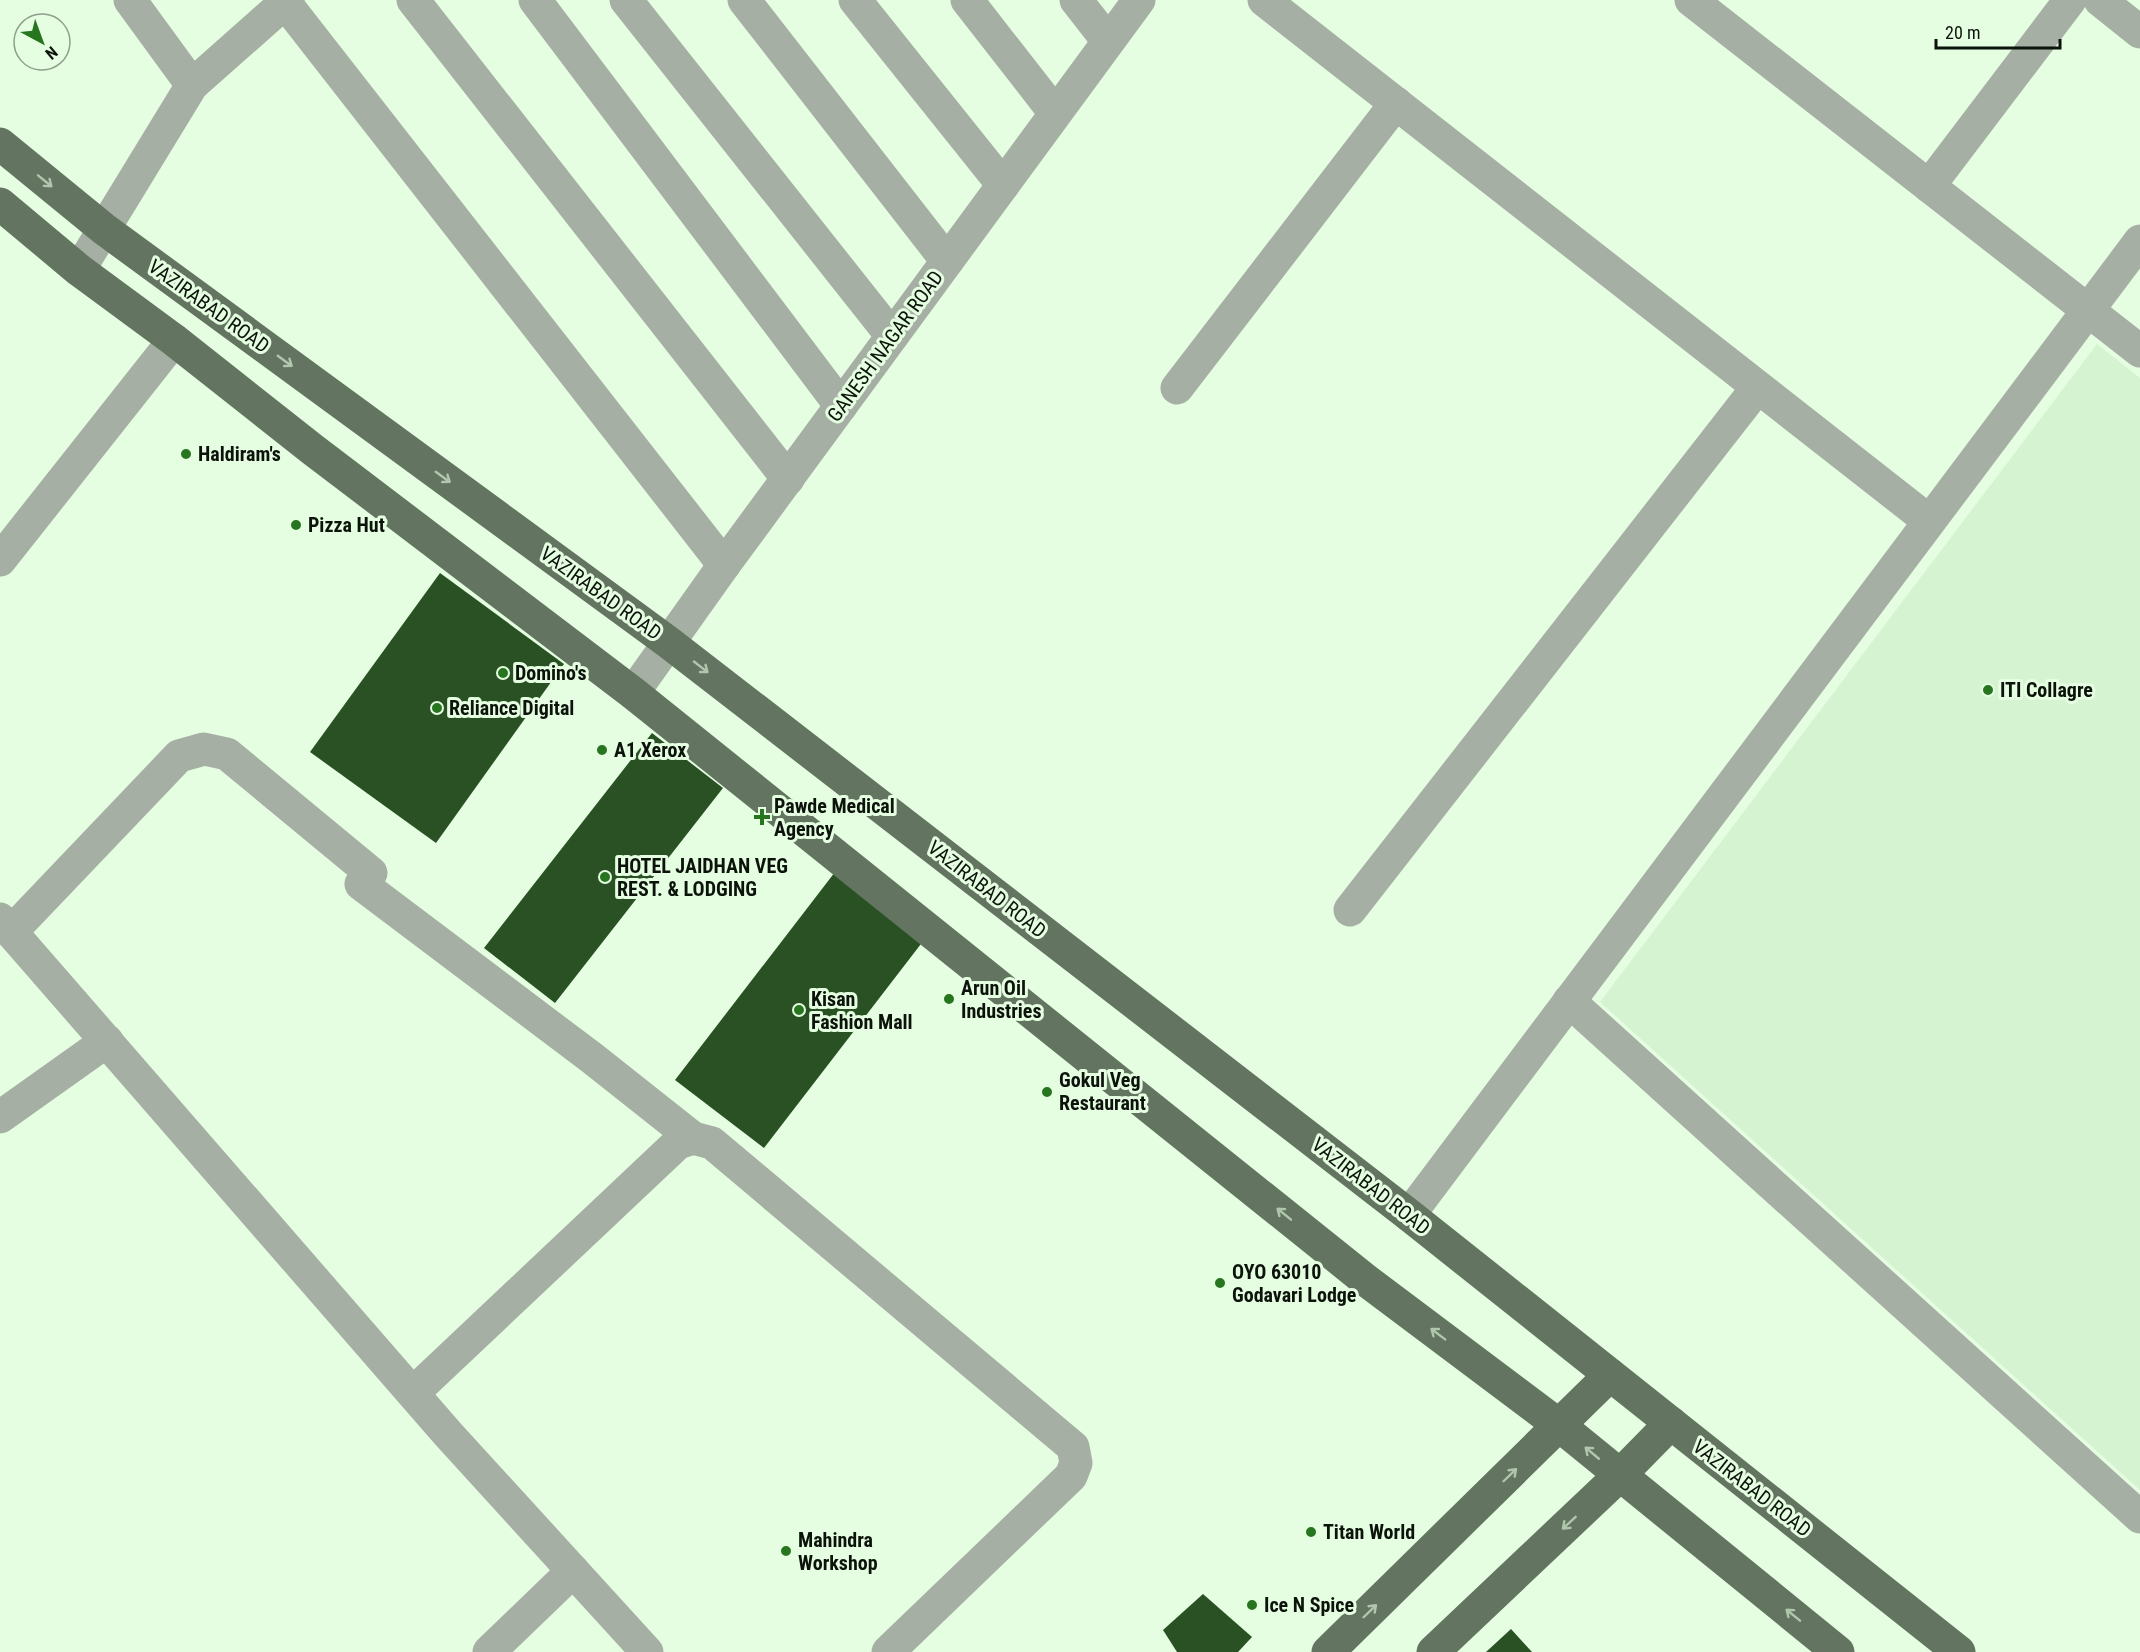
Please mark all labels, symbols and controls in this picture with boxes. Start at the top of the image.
north arrow [12,12,72,72]
scale bar [1936,12,2060,50]
text: 20 m [1945,22,1980,43]
text: N [42,43,61,63]
one-way arrow [37,175,53,188]
street label: VAZIRABAD ROAD [144,254,274,358]
street label: GANESH NAGAR ROAD [822,266,948,426]
one-way arrow [277,355,293,368]
place label: Haldiram's [198,442,281,466]
marker: Haldiram's [179,447,193,461]
one-way arrow [434,470,450,483]
place label: Pizza Hut [308,513,385,537]
marker: Pizza Hut [289,518,303,532]
street label: VAZIRABAD ROAD [536,541,666,645]
place label: Domino's [515,661,586,685]
one-way arrow [692,661,708,674]
marker: Domino's [496,666,510,680]
place label: ITI Collagre [2000,678,2093,702]
marker: ITI Collagre [1981,683,1995,697]
place label: Reliance Digital [449,696,574,720]
marker: Reliance Digital [430,701,444,715]
place label: A1 Xerox [614,738,686,762]
marker: A1 Xerox [595,743,609,757]
place label: Pawde Medical Agency [774,794,895,841]
marker: Pawde Medical Agency [755,810,769,824]
street label: VAZIRABAD ROAD [923,835,1051,943]
place label: HOTEL JAIDHAN VEG REST. & LODGING [617,854,788,901]
marker: HOTEL JAIDHAN VEG REST. & LODGING [598,870,612,884]
place label: Arun Oil Industries [961,976,1042,1023]
place label: Kisan Fashion Mall [811,987,913,1034]
marker: Arun Oil Industries [942,992,956,1006]
marker: Kisan Fashion Mall [792,1003,806,1017]
place label: Gokul Veg Restaurant [1059,1068,1146,1115]
marker: Gokul Veg Restaurant [1040,1085,1054,1099]
street label: VAZIRABAD ROAD [1307,1132,1435,1240]
one-way arrow [1276,1208,1292,1221]
place label: OYO 63010 Godavari Lodge [1232,1260,1356,1307]
marker: OYO 63010 Godavari Lodge [1213,1276,1227,1290]
one-way arrow [1430,1328,1446,1340]
street label: VAZIRABAD ROAD [1688,1434,1816,1542]
one-way arrow [1584,1446,1600,1459]
one-way arrow [1502,1468,1517,1482]
one-way arrow [1562,1516,1577,1530]
place label: Titan World [1323,1520,1415,1544]
marker: Titan World [1304,1525,1318,1539]
place label: Mahindra Workshop [798,1528,878,1575]
marker: Mahindra Workshop [779,1544,793,1558]
place label: Ice N Spice [1264,1593,1354,1617]
marker: Ice N Spice [1245,1598,1259,1612]
one-way arrow [1363,1604,1378,1618]
one-way arrow [1785,1609,1801,1622]

